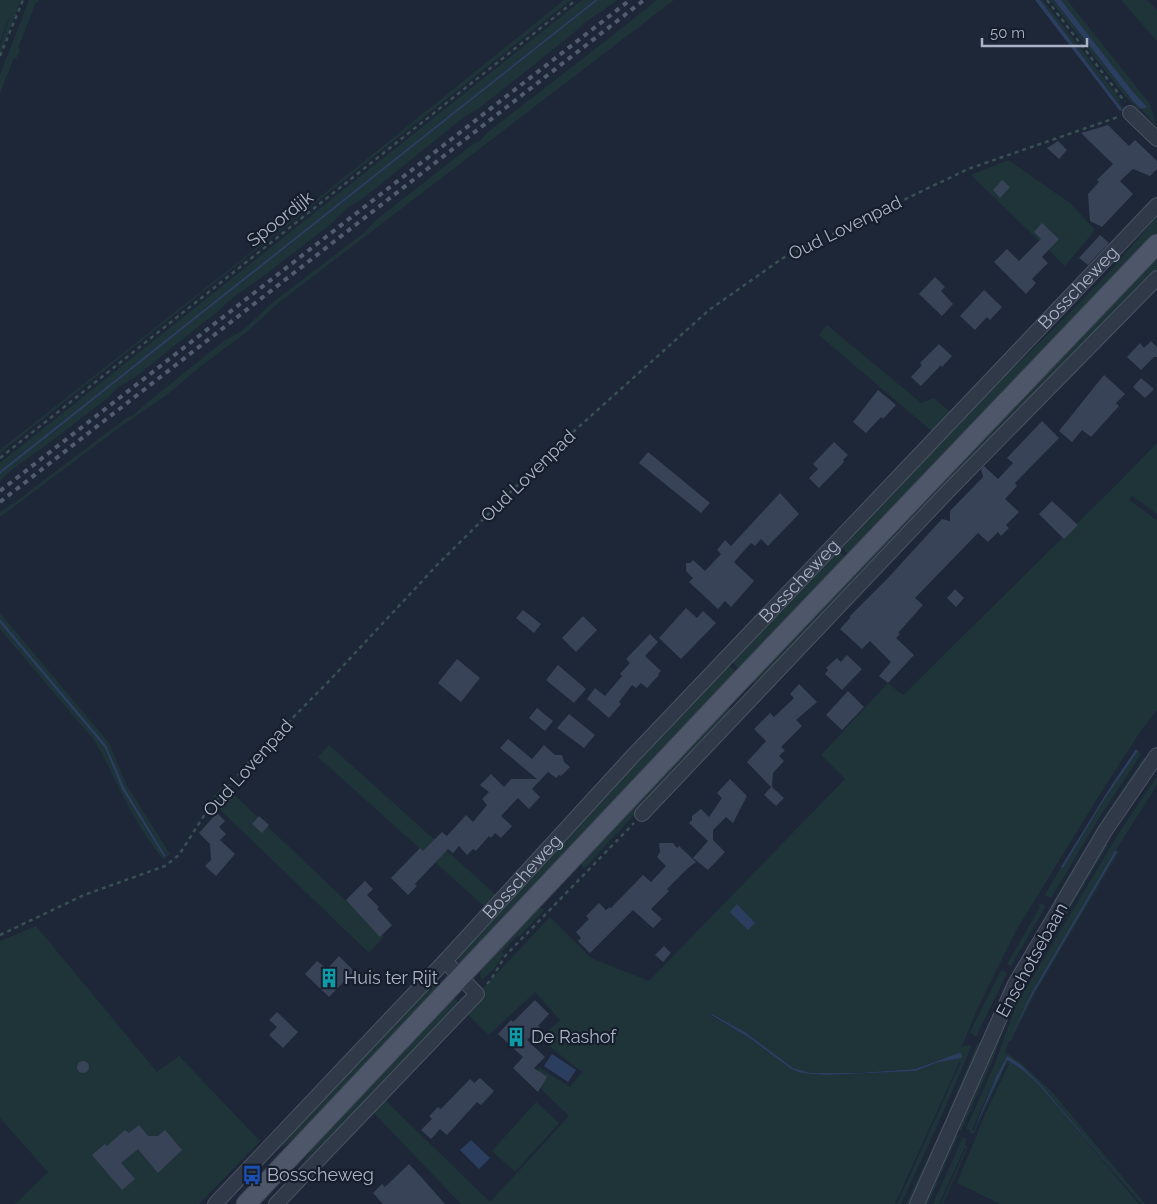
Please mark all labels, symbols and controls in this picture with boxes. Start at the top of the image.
scale bar [982,15,1087,47]
text: 50 m [990,24,1025,42]
street label: Spoordijk [242,186,317,251]
street label: Oud Lovenpad [785,191,905,264]
street label: Bosscheweg [1034,241,1122,333]
street label: Oud Lovenpad [476,425,579,526]
street label: Bosscheweg [754,535,843,627]
street label: Oud Lovenpad [199,715,297,820]
street label: Bosscheweg [478,830,566,923]
street label: Enschotsebaan [991,899,1072,1021]
building icon: Huis ter Rijt [318,967,340,989]
place label: Huis ter Rijt [344,967,438,988]
building icon: De Rashof [505,1026,527,1048]
place label: De Rashof [531,1026,617,1047]
bus stop icon: Bosscheweg [241,1164,263,1186]
place label: Bosscheweg [267,1164,374,1185]

